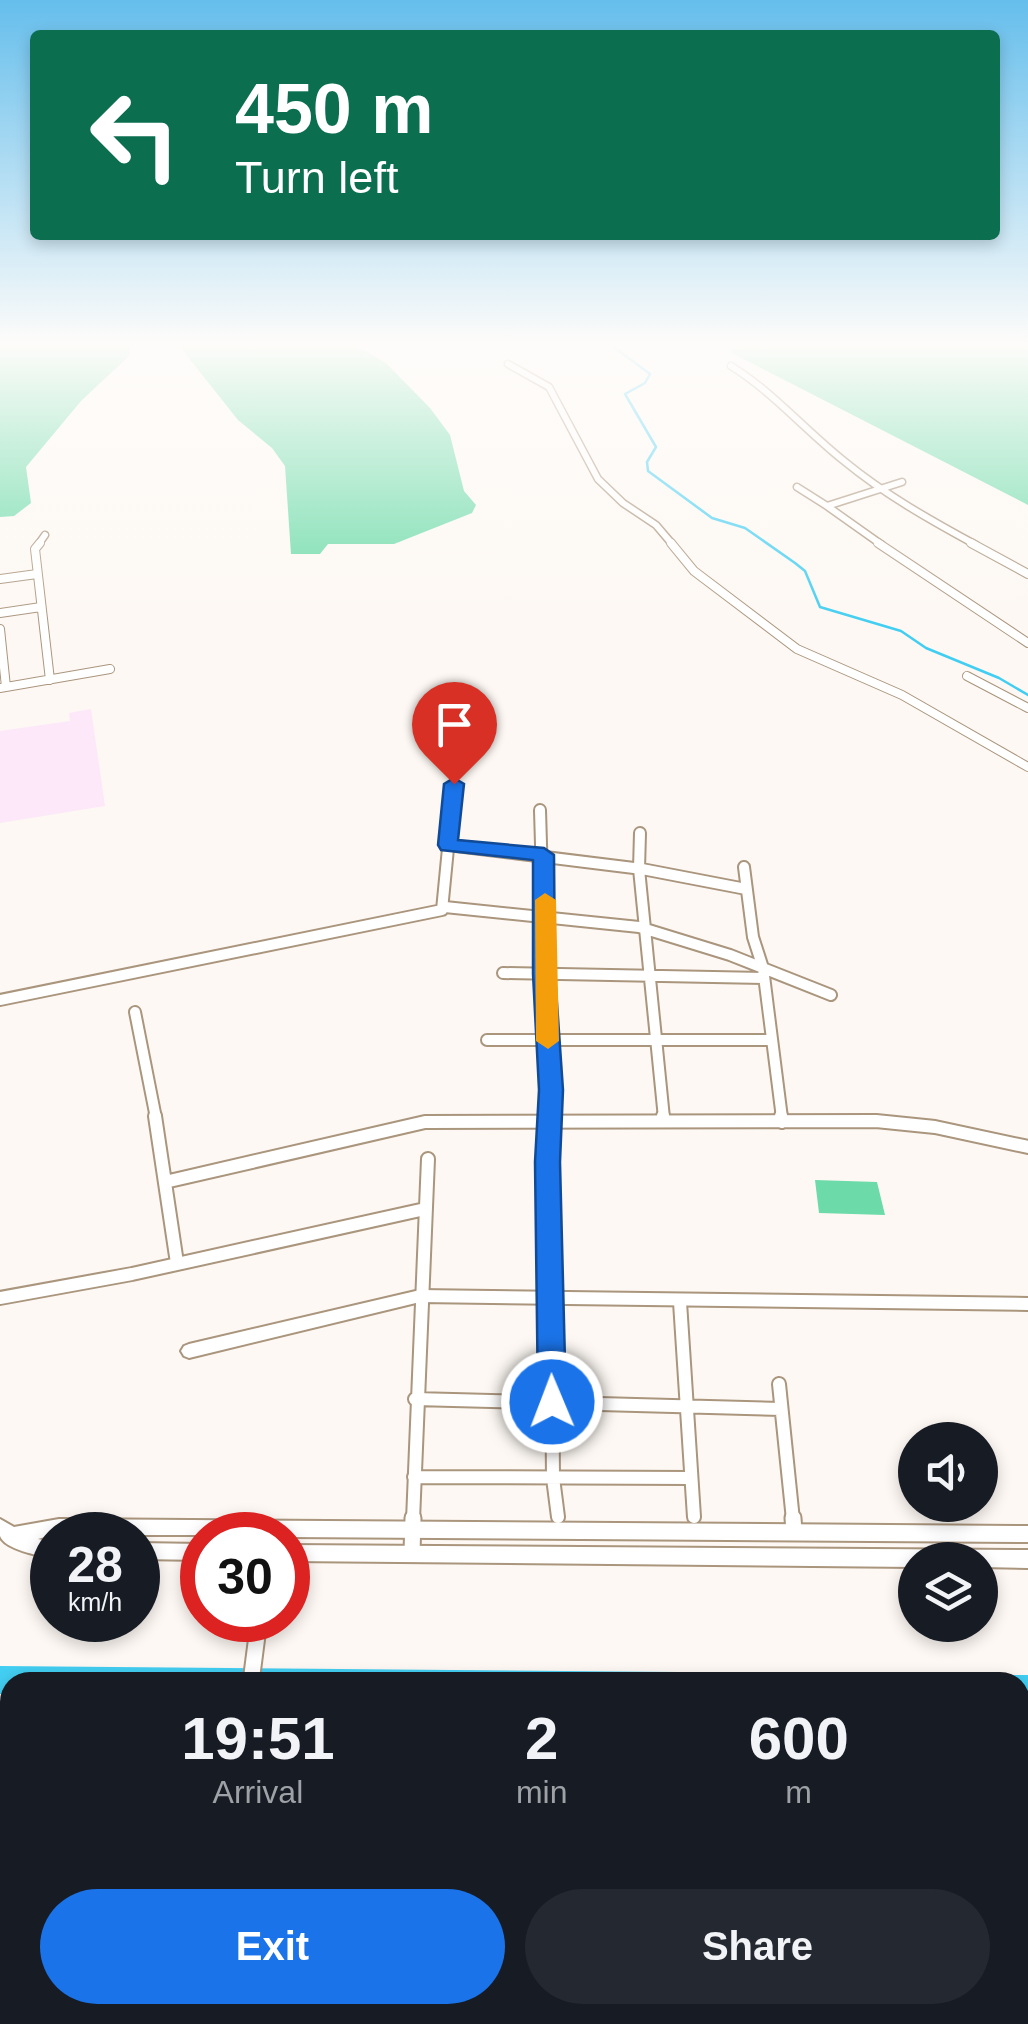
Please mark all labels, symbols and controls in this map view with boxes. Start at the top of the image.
icon: left [70,70,200,200]
text: 450 m [235,70,433,148]
text: Turn left [235,152,398,203]
pin [412,682,497,785]
icon: arrive [427,697,482,752]
position arrow [500,1350,604,1454]
map controls [898,1422,998,1642]
button: sound [898,1422,998,1522]
speed limit sign: 30 [180,1512,310,1642]
text: 28 [67,1537,123,1593]
button: layers [898,1542,998,1642]
text: km/h [68,1588,122,1616]
text: 19:51 [181,1705,335,1772]
text: 2 [525,1705,558,1772]
text: 600 [749,1705,849,1772]
text: Arrival [213,1774,303,1810]
text: min [516,1774,567,1810]
text: m [785,1774,812,1810]
button: Exit [40,1889,505,2004]
button: Share [525,1889,990,2004]

